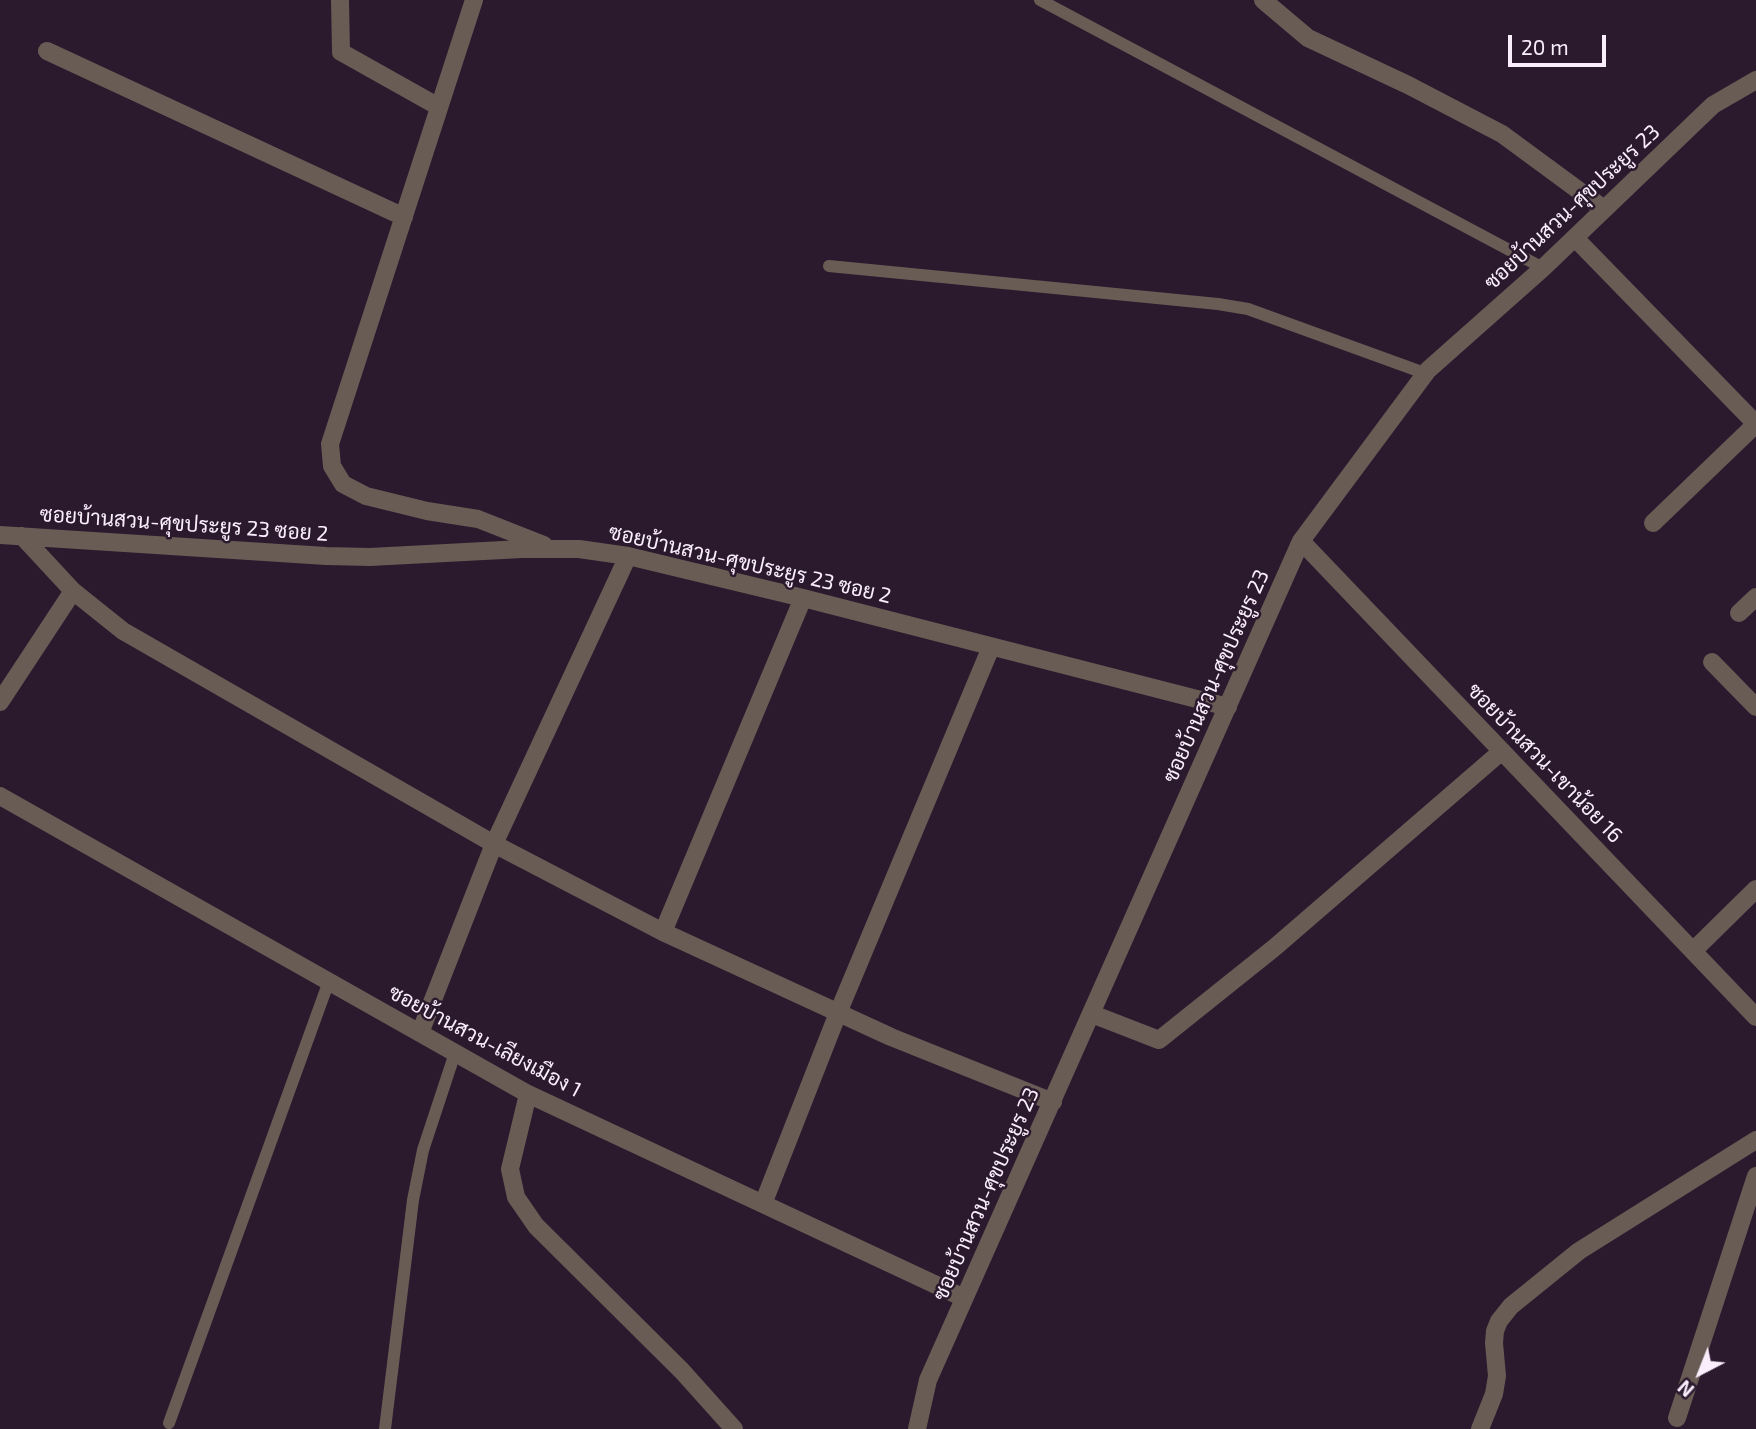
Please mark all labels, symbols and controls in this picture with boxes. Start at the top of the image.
scale bar [1511,21,1609,65]
text: 20 m [1521,34,1569,59]
street label: ซอยบ้านสวน-ศุขประยูร 23 [1479,119,1665,295]
street label: ซอยบ้านสวน-ศุขประยูร 23 ซอย 2 [39,501,329,547]
street label: ซอยบ้านสวน-ศุขประยูร 23 ซอย 2 [606,519,894,609]
street label: ซอยบ้านสวน-ศุขประยูร 23 [1158,565,1274,787]
street label: ซอยบ้านสวน-เขาน้อย 16 [1462,678,1628,848]
street label: ซอยบ้านสวน-เลียงเมือง 1 [384,979,586,1103]
street label: ซอยบ้านสวน-ศุขประยูร 23 [928,1083,1044,1305]
north arrow [1665,1338,1735,1408]
text: N [1673,1376,1698,1402]

